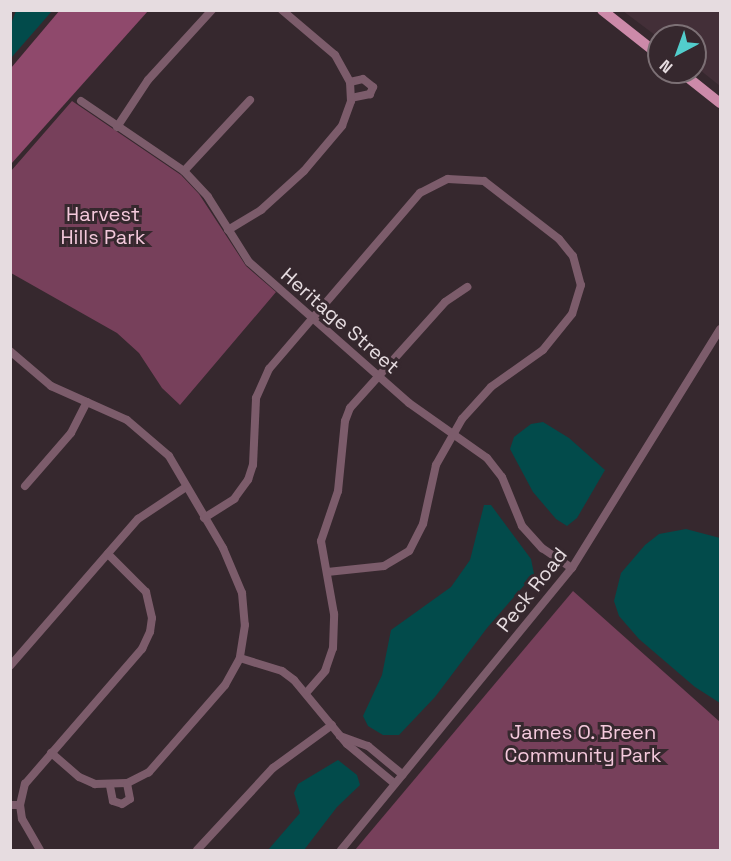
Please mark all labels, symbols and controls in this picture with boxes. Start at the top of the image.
north arrow [647,24,707,84]
text: N [655,55,677,78]
park label: Harvest Hills Park [60,203,146,250]
street label: Heritage Street [276,263,404,379]
street label: Peck Road [492,543,572,637]
park label: James O. Breen Community Park [504,721,662,768]

